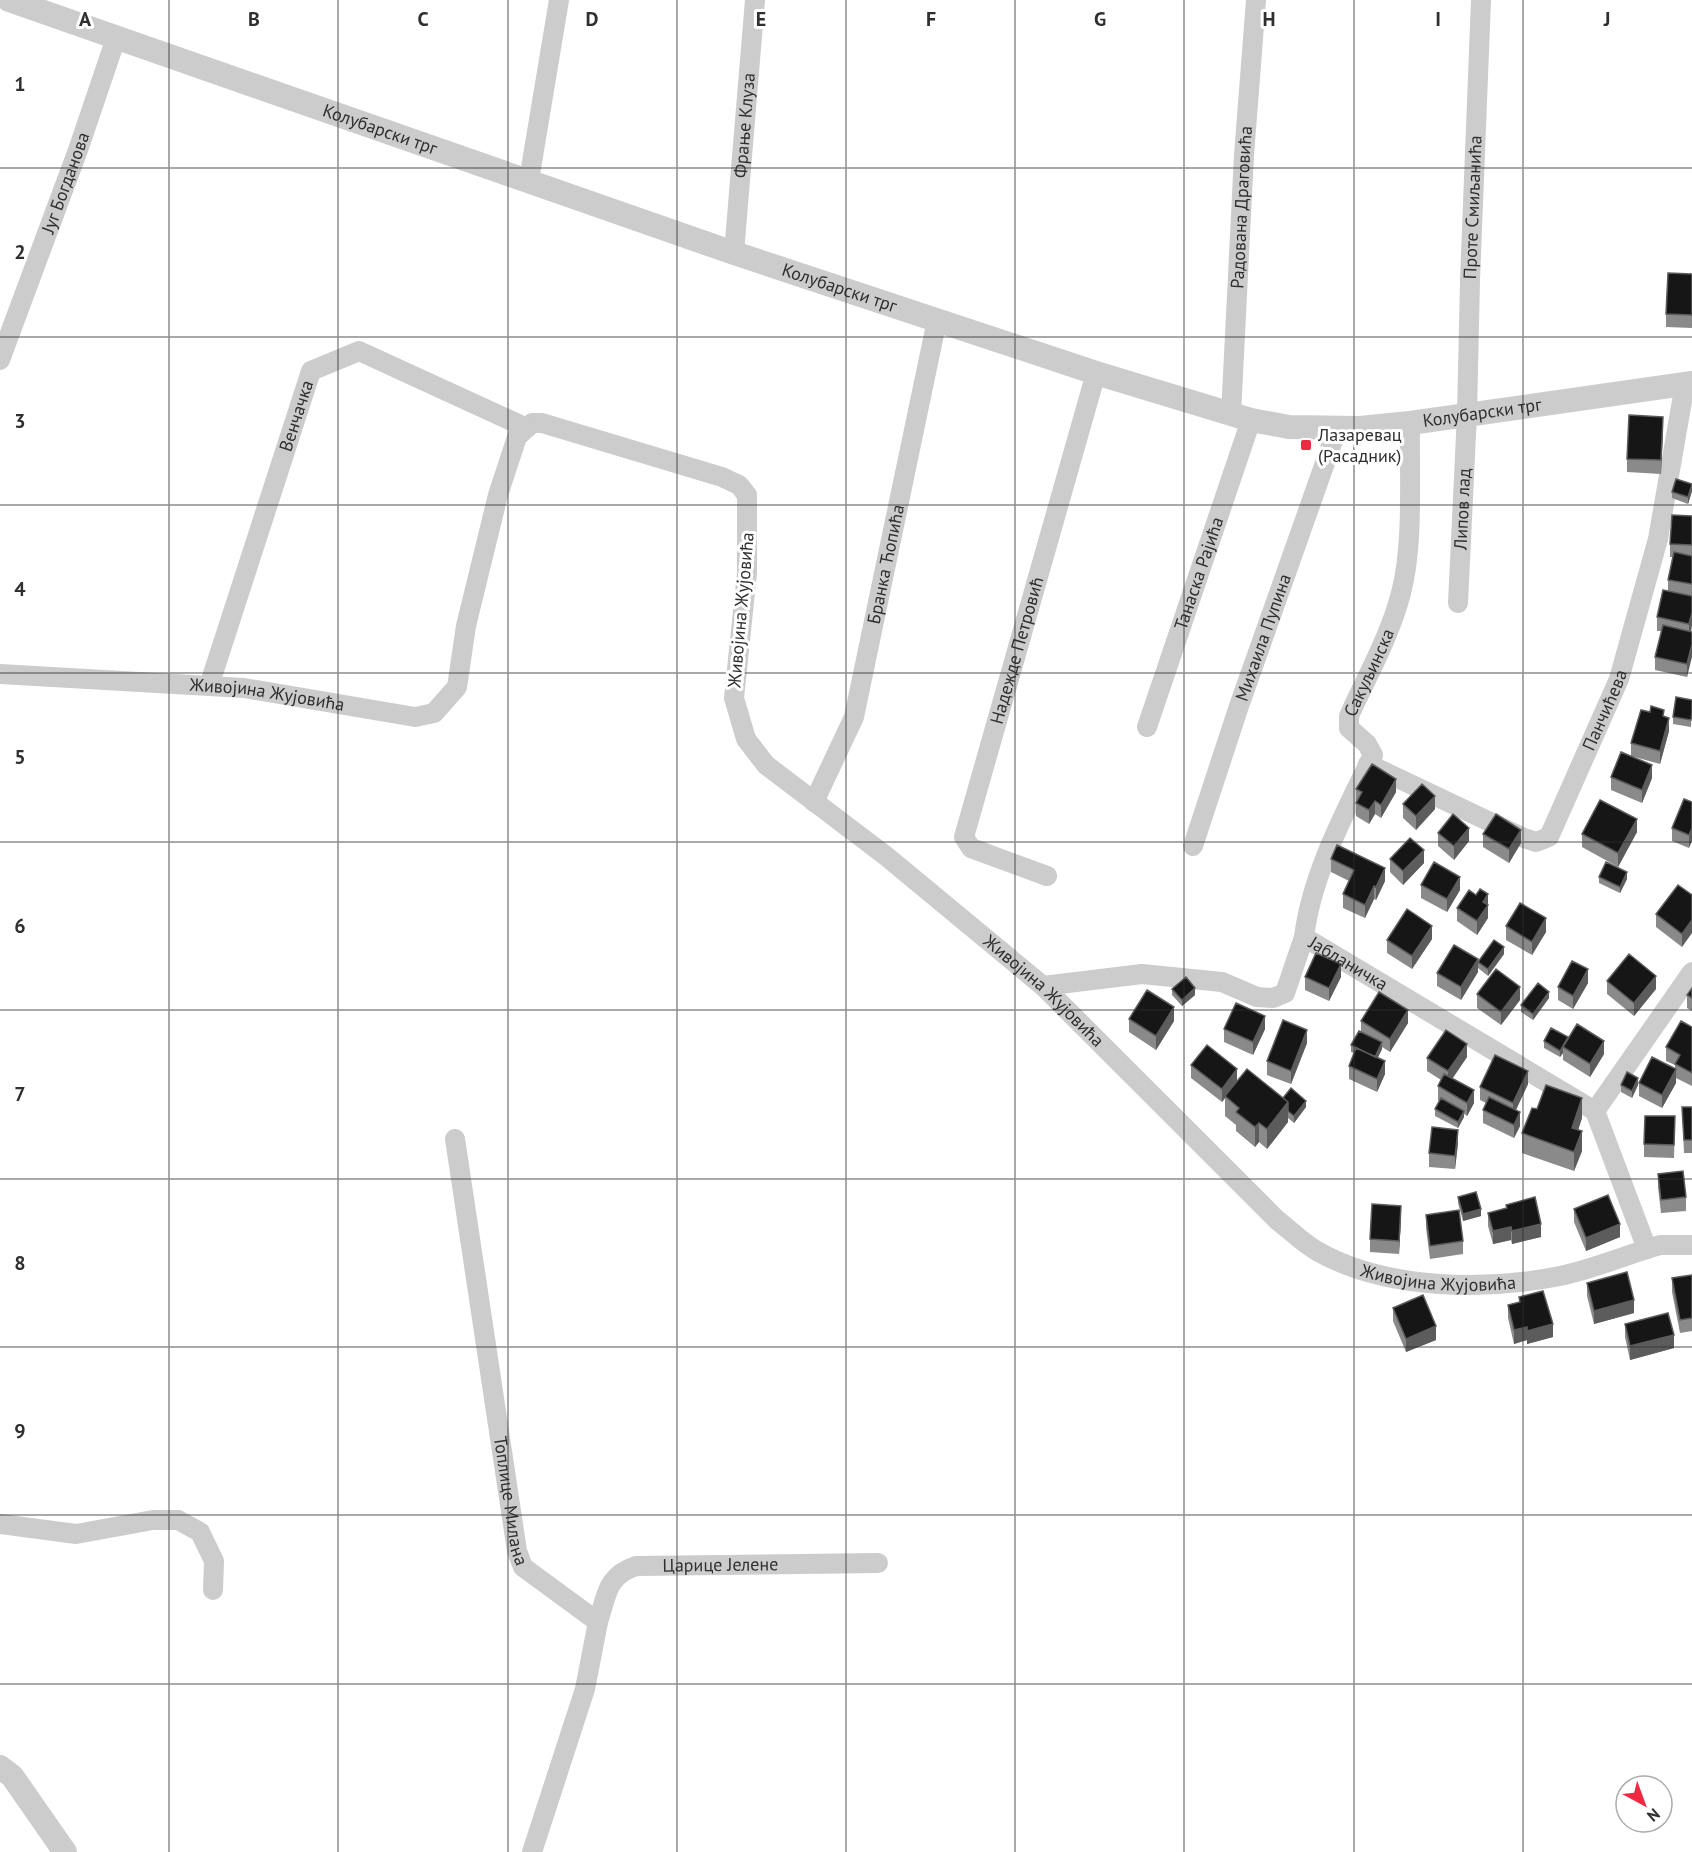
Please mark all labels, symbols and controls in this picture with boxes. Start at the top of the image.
text: A [79,6,92,32]
text: B [248,6,260,32]
text: C [417,6,429,32]
text: D [586,6,599,32]
text: E [756,6,766,32]
text: F [926,6,936,32]
text: G [1094,6,1106,32]
text: H [1262,6,1276,32]
text: I [1435,6,1441,32]
text: J [1603,6,1610,32]
text: 1 [14,71,26,97]
street label: Фрање Клуза [728,72,760,179]
street label: Колубарски трг [320,98,441,160]
street label: Радована Драговића [1225,125,1257,289]
street label: Југ Богданова [36,129,94,237]
street label: Проте Смиљанића [1458,135,1487,280]
text: 2 [14,239,26,265]
street label: Колубарски трг [779,258,900,317]
street label: Венчачка [274,377,318,454]
street label: Колубарски трг [1421,392,1543,432]
text: 3 [14,408,26,434]
place label: Лазаревац (Расадник) [1317,423,1402,467]
marker: Лазаревац (Расадник) [1299,438,1313,452]
street label: Липов лад [1448,467,1475,552]
street label: Бранка Ћопића [862,502,909,626]
street label: Танаска Рајића [1169,514,1228,633]
street label: Живојина Жујовића [722,531,759,690]
street label: Михаила Пупина [1230,571,1296,704]
street label: Надежде Петровић [985,574,1048,727]
text: 4 [14,576,26,602]
street label: Сакуљинска [1338,625,1399,720]
street label: Панчићева [1577,667,1632,754]
street label: Живојина Жујовића [188,673,346,716]
text: 5 [14,744,26,770]
text: 6 [14,913,26,939]
street label: Живојина Жујовића [978,929,1109,1052]
street label: Јабланичка [1304,930,1392,995]
text: 7 [14,1081,26,1107]
text: 8 [14,1250,26,1276]
street label: Живојина Жујовића [1357,1258,1517,1296]
text: 9 [14,1418,26,1444]
street label: Топлице Милана [489,1435,533,1569]
street label: Царице Јелене [662,1552,778,1577]
north arrow [1614,1774,1674,1834]
text: N [1643,1804,1664,1826]

